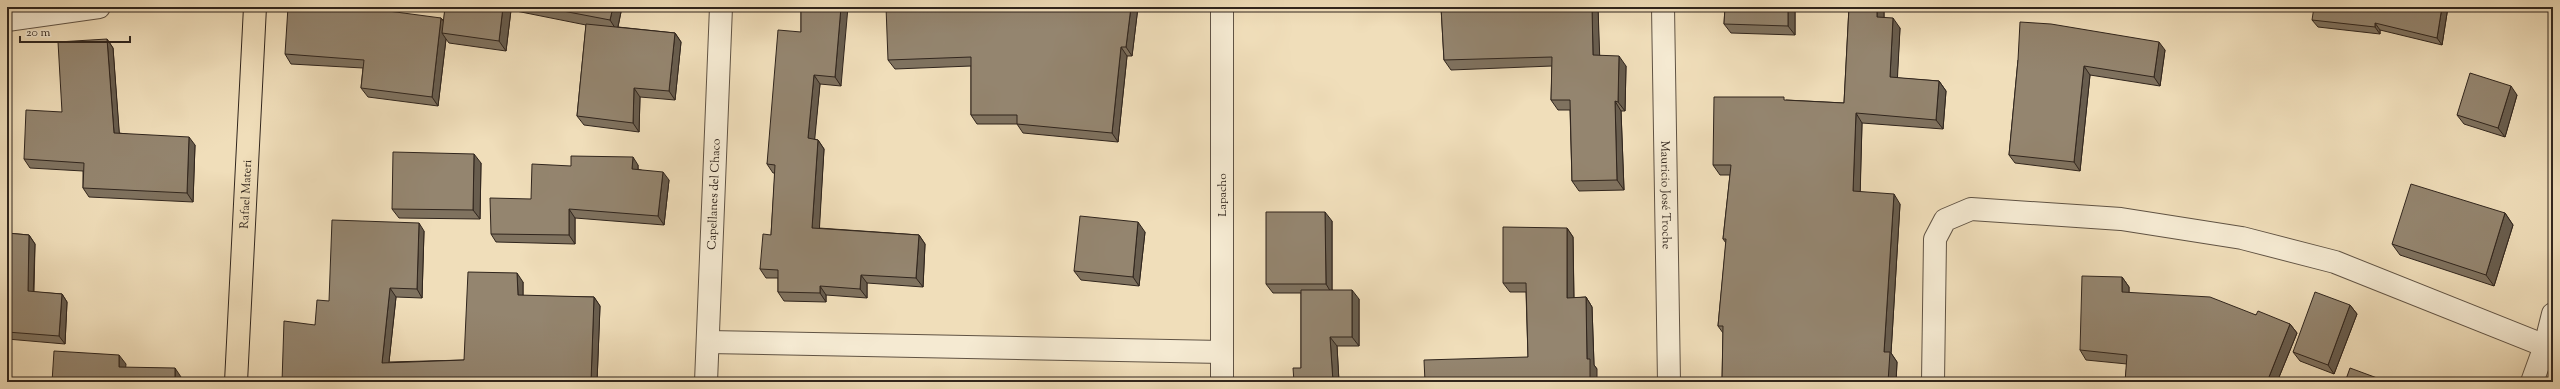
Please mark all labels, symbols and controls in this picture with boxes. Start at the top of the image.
scale bar [20,18,130,44]
text: 20 m [26,24,51,42]
street label: Capellanes del Chaco [703,138,726,250]
street label: Mauricio José Troche [1655,141,1675,250]
street label: Rafael Materi [236,159,257,229]
street label: Lapacho [1214,173,1232,217]

